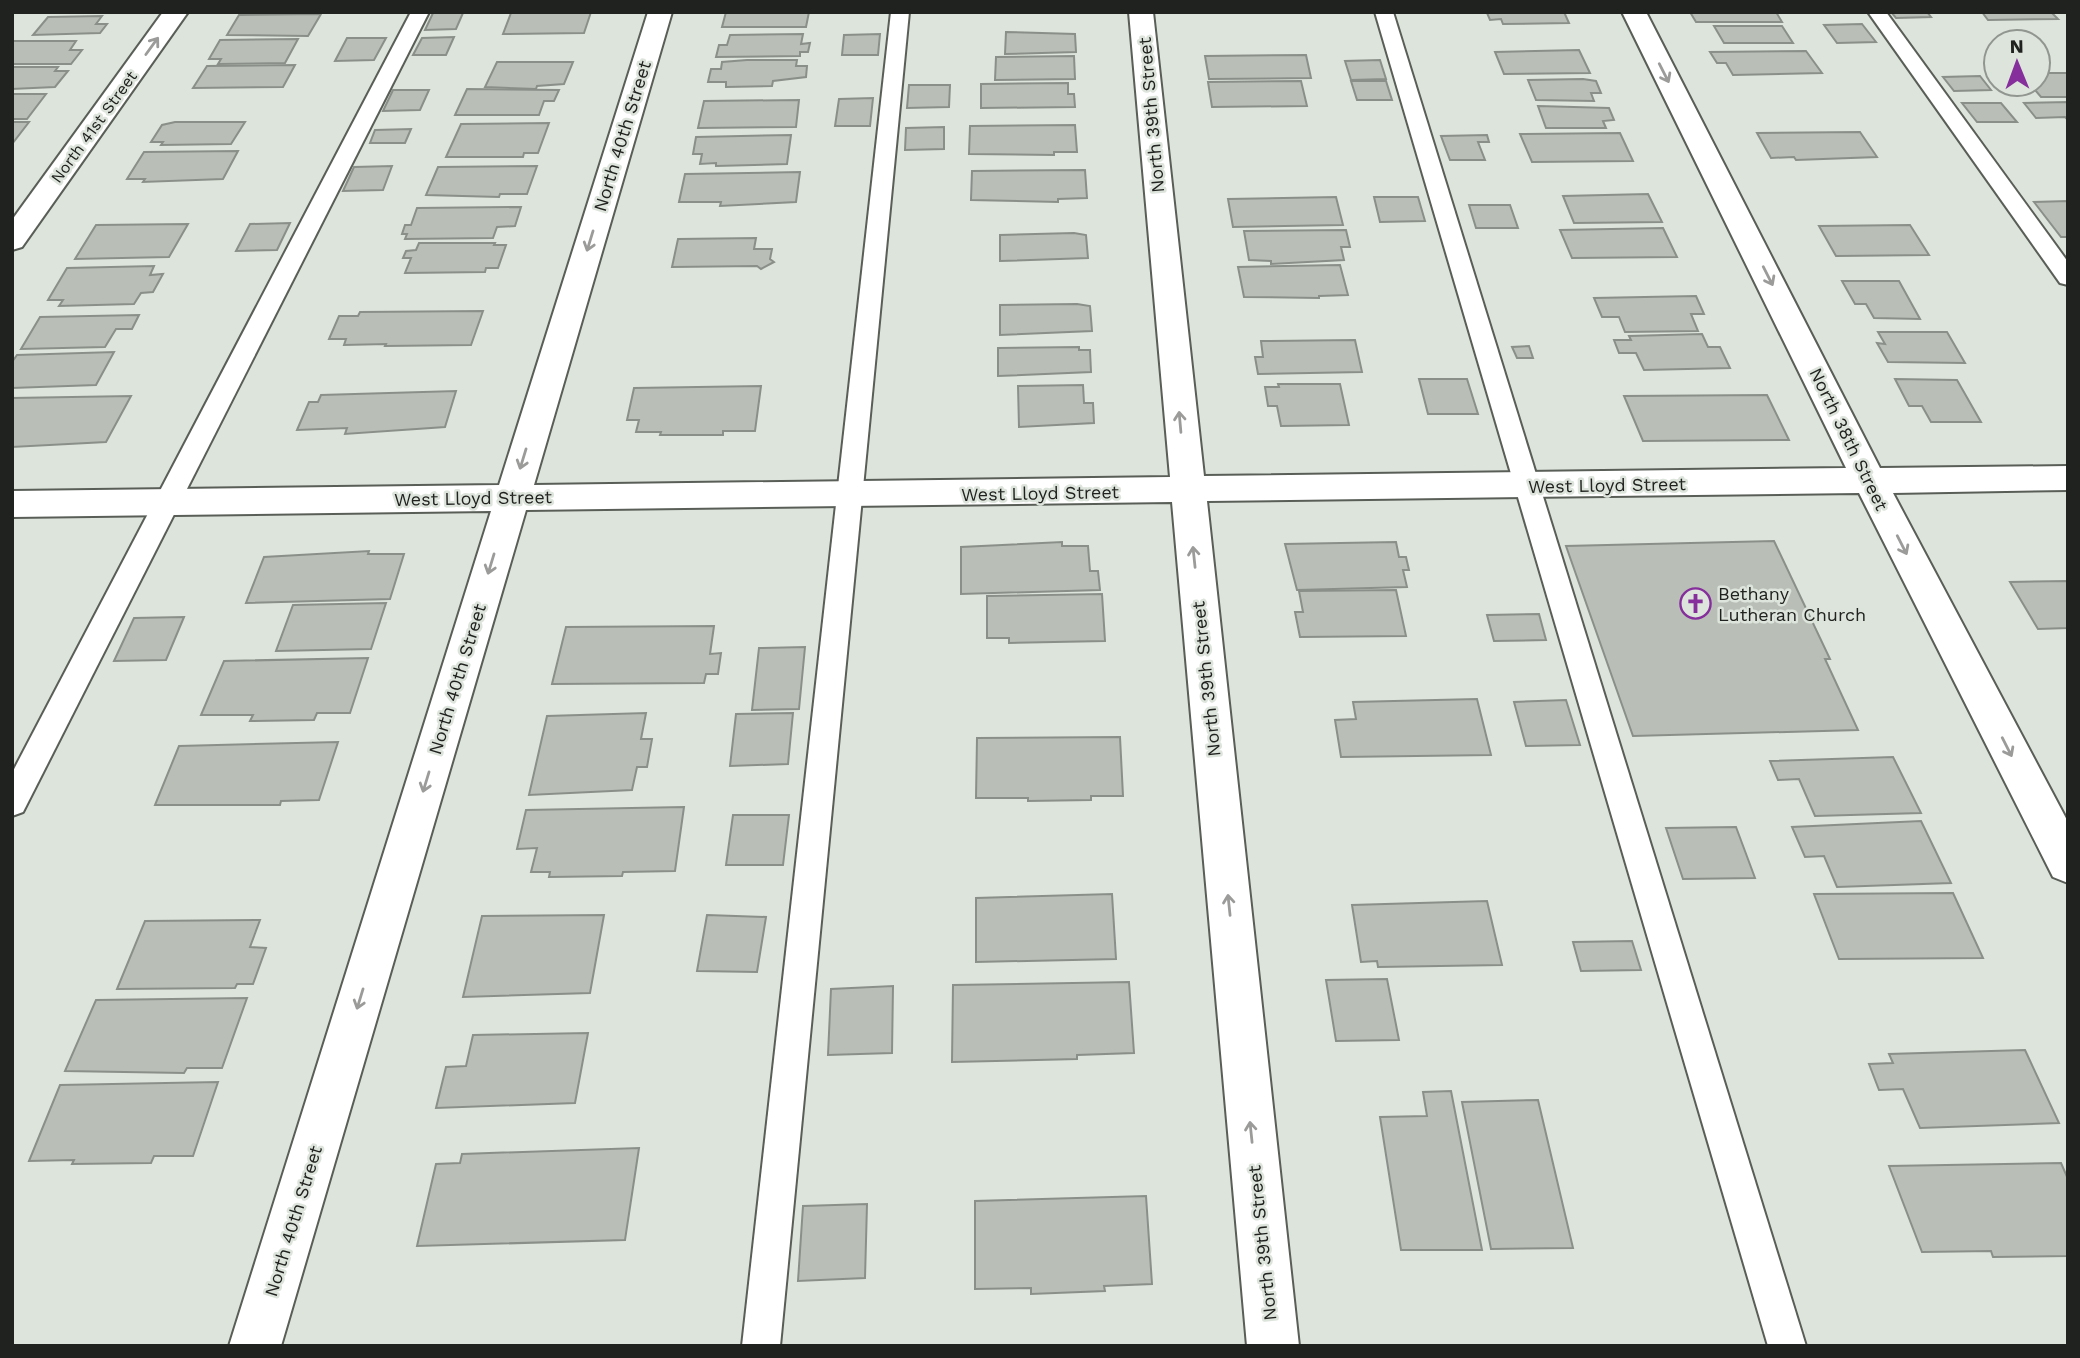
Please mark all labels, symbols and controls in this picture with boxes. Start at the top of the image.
north arrow [1982,28,2052,98]
text: N [2009,35,2024,58]
street label: North 39th Street [1134,36,1168,194]
one-way arrow [144,37,159,56]
street label: North 40th Street [589,58,655,214]
one-way arrow [1658,62,1672,83]
street label: North 41st Street [47,67,141,187]
one-way arrow [583,230,596,252]
one-way arrow [1761,265,1775,286]
street label: North 38th Street [1805,364,1893,514]
one-way arrow [1173,411,1186,434]
one-way arrow [516,448,529,470]
street label: West Lloyd Street [1528,473,1687,497]
street label: West Lloyd Street [961,481,1120,505]
street label: West Lloyd Street [394,486,553,510]
one-way arrow [1896,534,1910,555]
one-way arrow [1187,546,1200,569]
one-way arrow [484,552,497,574]
place label: Bethany Lutheran Church [1718,583,1866,625]
church icon: Bethany Lutheran Church [1678,586,1712,620]
street label: North 39th Street [1187,600,1225,758]
street label: North 40th Street [424,601,490,757]
one-way arrow [2001,736,2014,757]
one-way arrow [418,770,431,792]
one-way arrow [1222,894,1235,917]
one-way arrow [352,988,365,1010]
one-way arrow [1244,1121,1257,1143]
street label: North 40th Street [260,1143,326,1299]
street label: North 39th Street [1243,1164,1281,1322]

